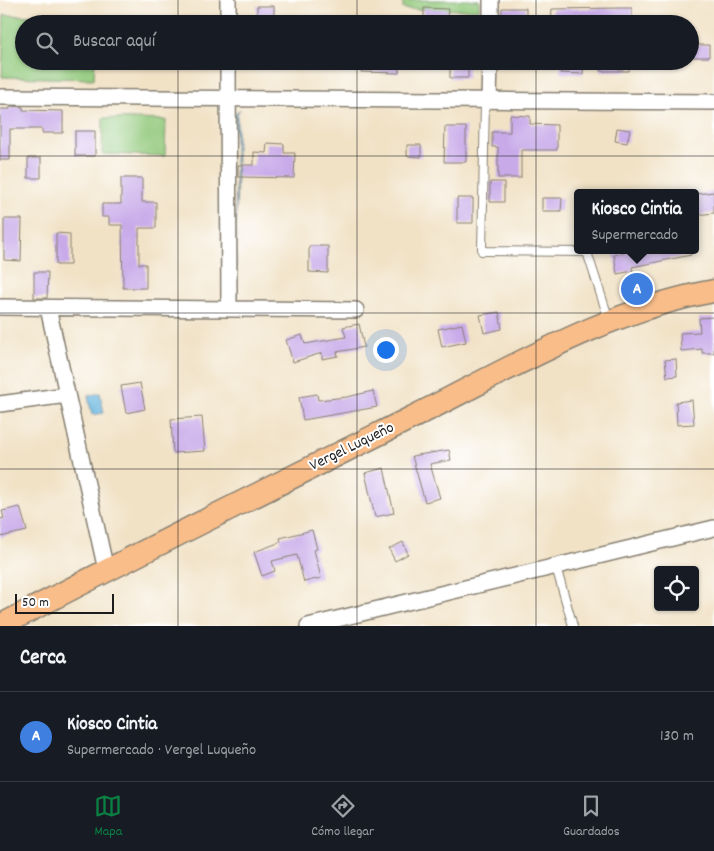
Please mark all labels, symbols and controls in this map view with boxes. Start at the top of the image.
search box [15,15,699,70]
icon: search [33,29,61,57]
text: Buscar aquí [73,29,155,56]
popup [574,189,699,254]
text: Kiosco Cintia [591,197,682,224]
text: Supermercado [591,224,678,247]
pin: A [621,270,653,308]
your location [373,337,399,363]
street label: Vergel Luqueño [306,417,398,477]
map controls [654,566,699,611]
button: locate [654,566,699,611]
scale bar [15,591,114,614]
text: 50 m [22,593,49,613]
text: Cerca [20,644,66,674]
text: Kiosco Cintia [67,712,157,739]
text: A [32,725,40,748]
text: 130 m [660,725,694,748]
text: Supermercado · Vergel Luqueño [67,739,256,762]
tab: Mapa [94,792,122,842]
tab: Cómo llegar [311,792,374,842]
tab: Guardados [563,792,620,842]

